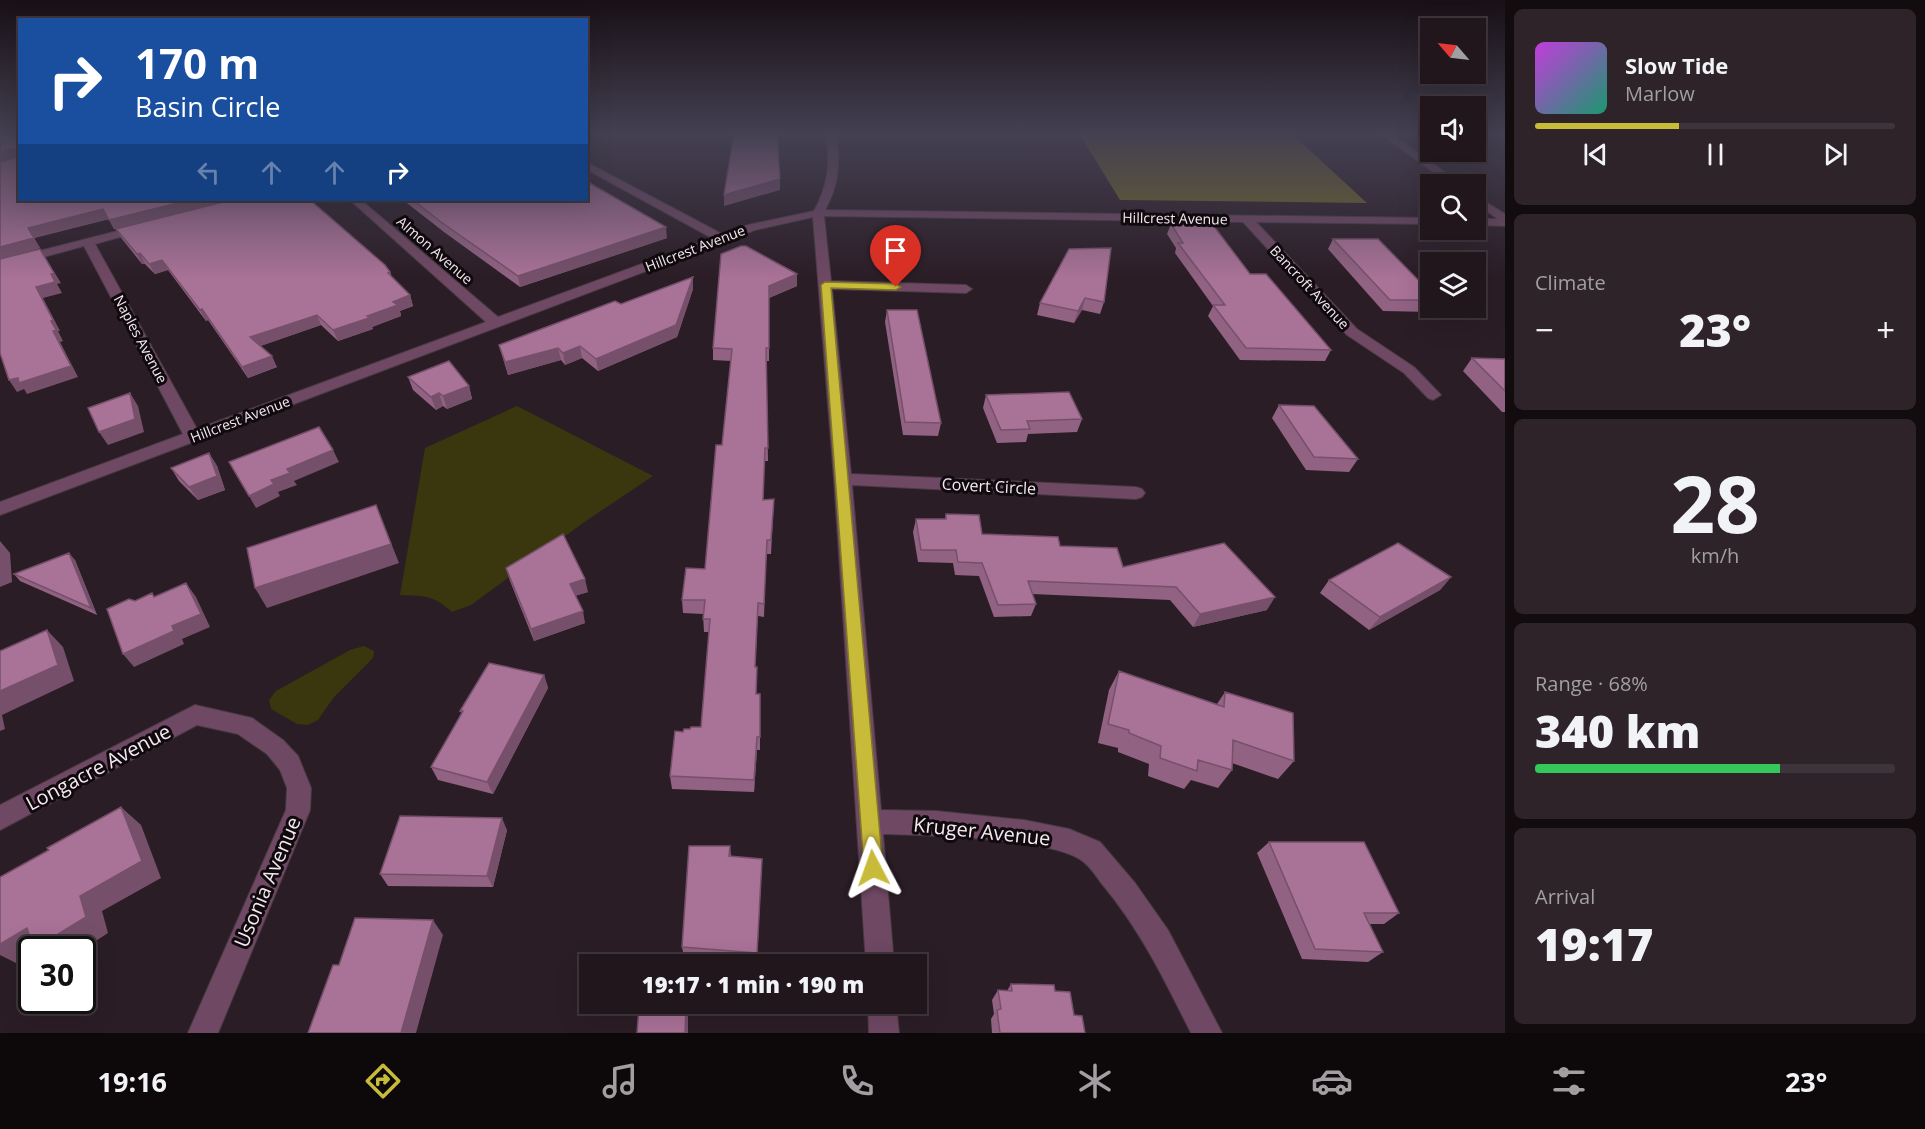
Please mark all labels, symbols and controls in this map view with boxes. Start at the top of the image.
north arrow [1420,18,1486,84]
map controls [1420,18,1486,318]
text: 170 m [135,34,259,91]
icon: right [36,42,114,120]
text: Slow Tide [1625,50,1728,80]
text: Marlow [1625,80,1695,107]
text: Basin Circle [135,88,280,125]
button: sound [1420,96,1486,162]
icon: previous [1579,138,1612,171]
icon: pause [1699,138,1732,171]
icon: next [1819,138,1852,171]
icon: left [192,156,225,189]
icon: ahead [255,156,288,189]
icon: ahead [318,156,351,189]
icon: right [381,156,414,189]
button: search [1420,174,1486,240]
street label: Hillcrest Avenue [1122,208,1228,228]
street label: Almon Avenue [393,212,477,288]
street label: Hillcrest Avenue [642,220,748,276]
pin [870,225,921,287]
icon: arrive [879,234,912,267]
street label: Bancroft Avenue [1266,241,1354,333]
button: layers [1420,252,1486,318]
text: Climate [1535,269,1606,296]
street label: Naples Avenue [110,292,172,387]
text: 23° [1679,299,1751,360]
text: − [1535,307,1554,352]
text: + [1876,307,1895,352]
street label: Hillcrest Avenue [187,391,293,447]
text: 28 [1670,450,1760,556]
street label: Covert Circle [941,473,1037,499]
text: km/h [1691,542,1739,569]
text: Range · 68% [1535,670,1648,697]
text: 340 km [1535,700,1700,761]
street label: Longacre Avenue [21,717,175,817]
street label: Kruger Avenue [912,810,1052,852]
street label: Usonia Avenue [227,813,307,951]
position arrow [841,836,905,900]
text: Arrival [1535,883,1595,910]
text: 19:17 [1535,913,1653,974]
speed limit sign: 30 [18,936,96,1014]
text: 19:17 · 1 min · 190 m [642,969,864,999]
icon: directions [362,1060,404,1102]
icon: music [599,1060,641,1102]
icon: phone [836,1060,878,1102]
icon: climate [1074,1060,1116,1102]
icon: car [1311,1060,1353,1102]
icon: filters [1548,1060,1590,1102]
text: 19:16 [98,1063,167,1100]
text: 23° [1785,1063,1827,1100]

